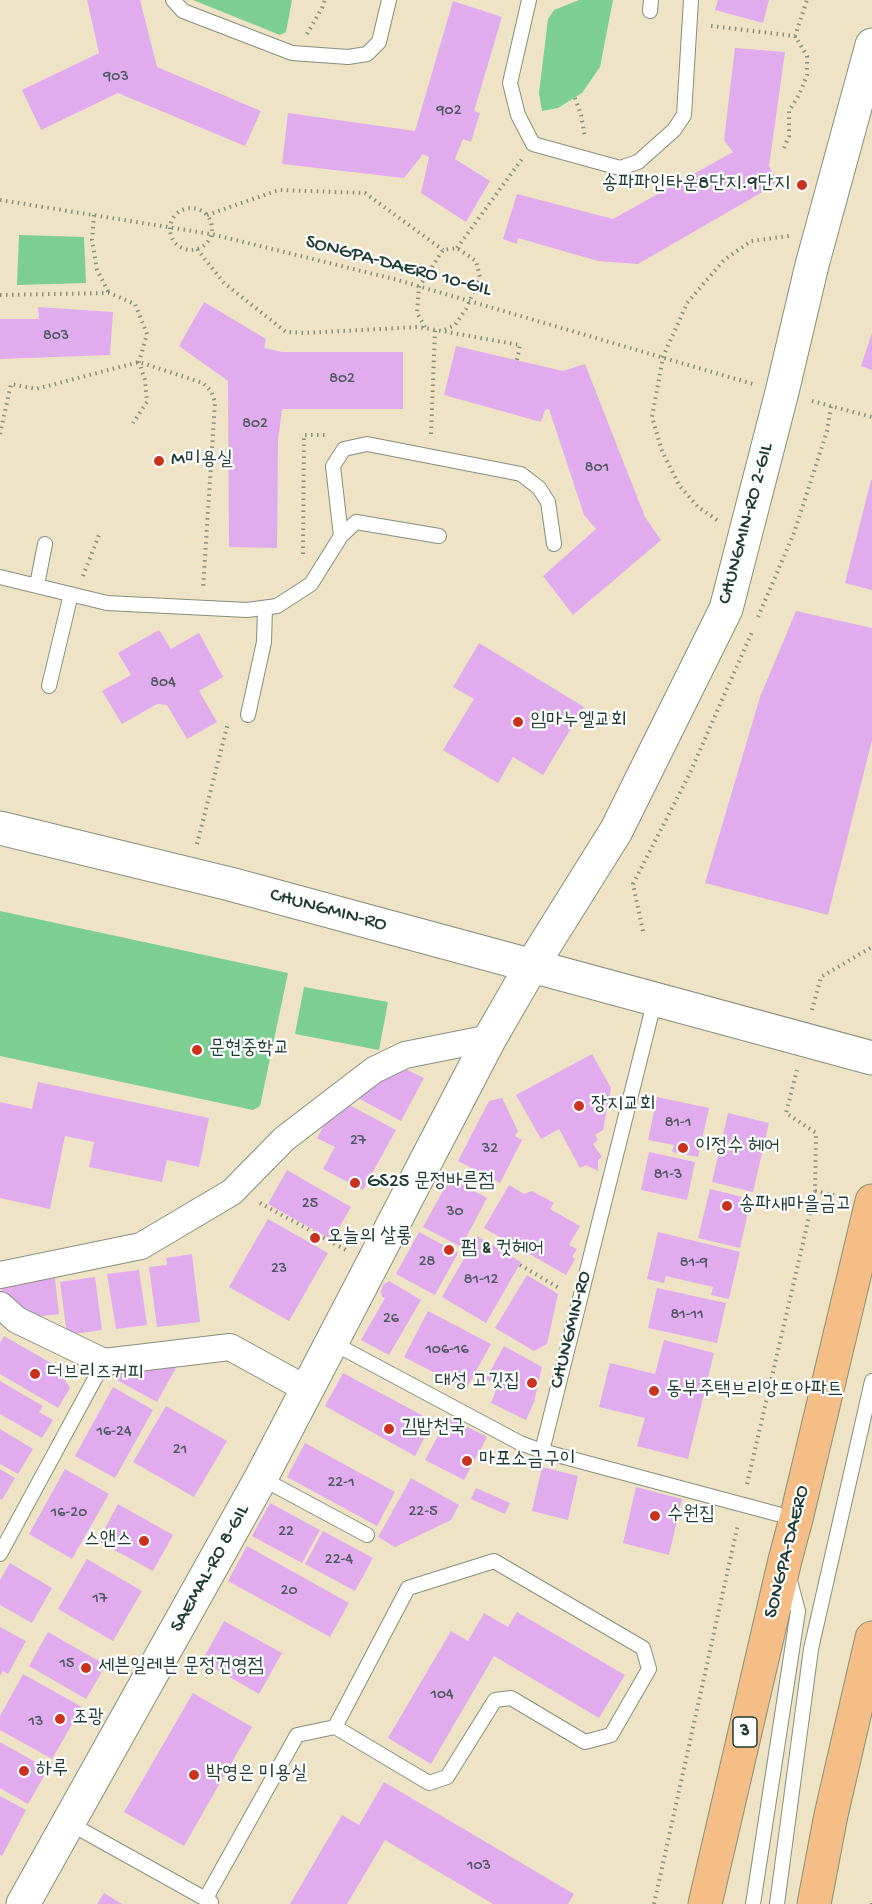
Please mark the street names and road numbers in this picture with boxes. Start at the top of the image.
street label: SONGPA-DAERO 10-GIL [303,231,493,303]
street label: CHUNGMIN-RO 2-GIL [714,441,780,607]
street label: CHUNGMIN-RO [267,884,389,938]
street label: CHUNGMIN-RO [546,1269,598,1391]
street label: SONGPA-DAERO [760,1483,816,1621]
street label: SAEMAL-RO 8-GIL [166,1501,256,1637]
road number: 3 [733,1717,757,1747]

